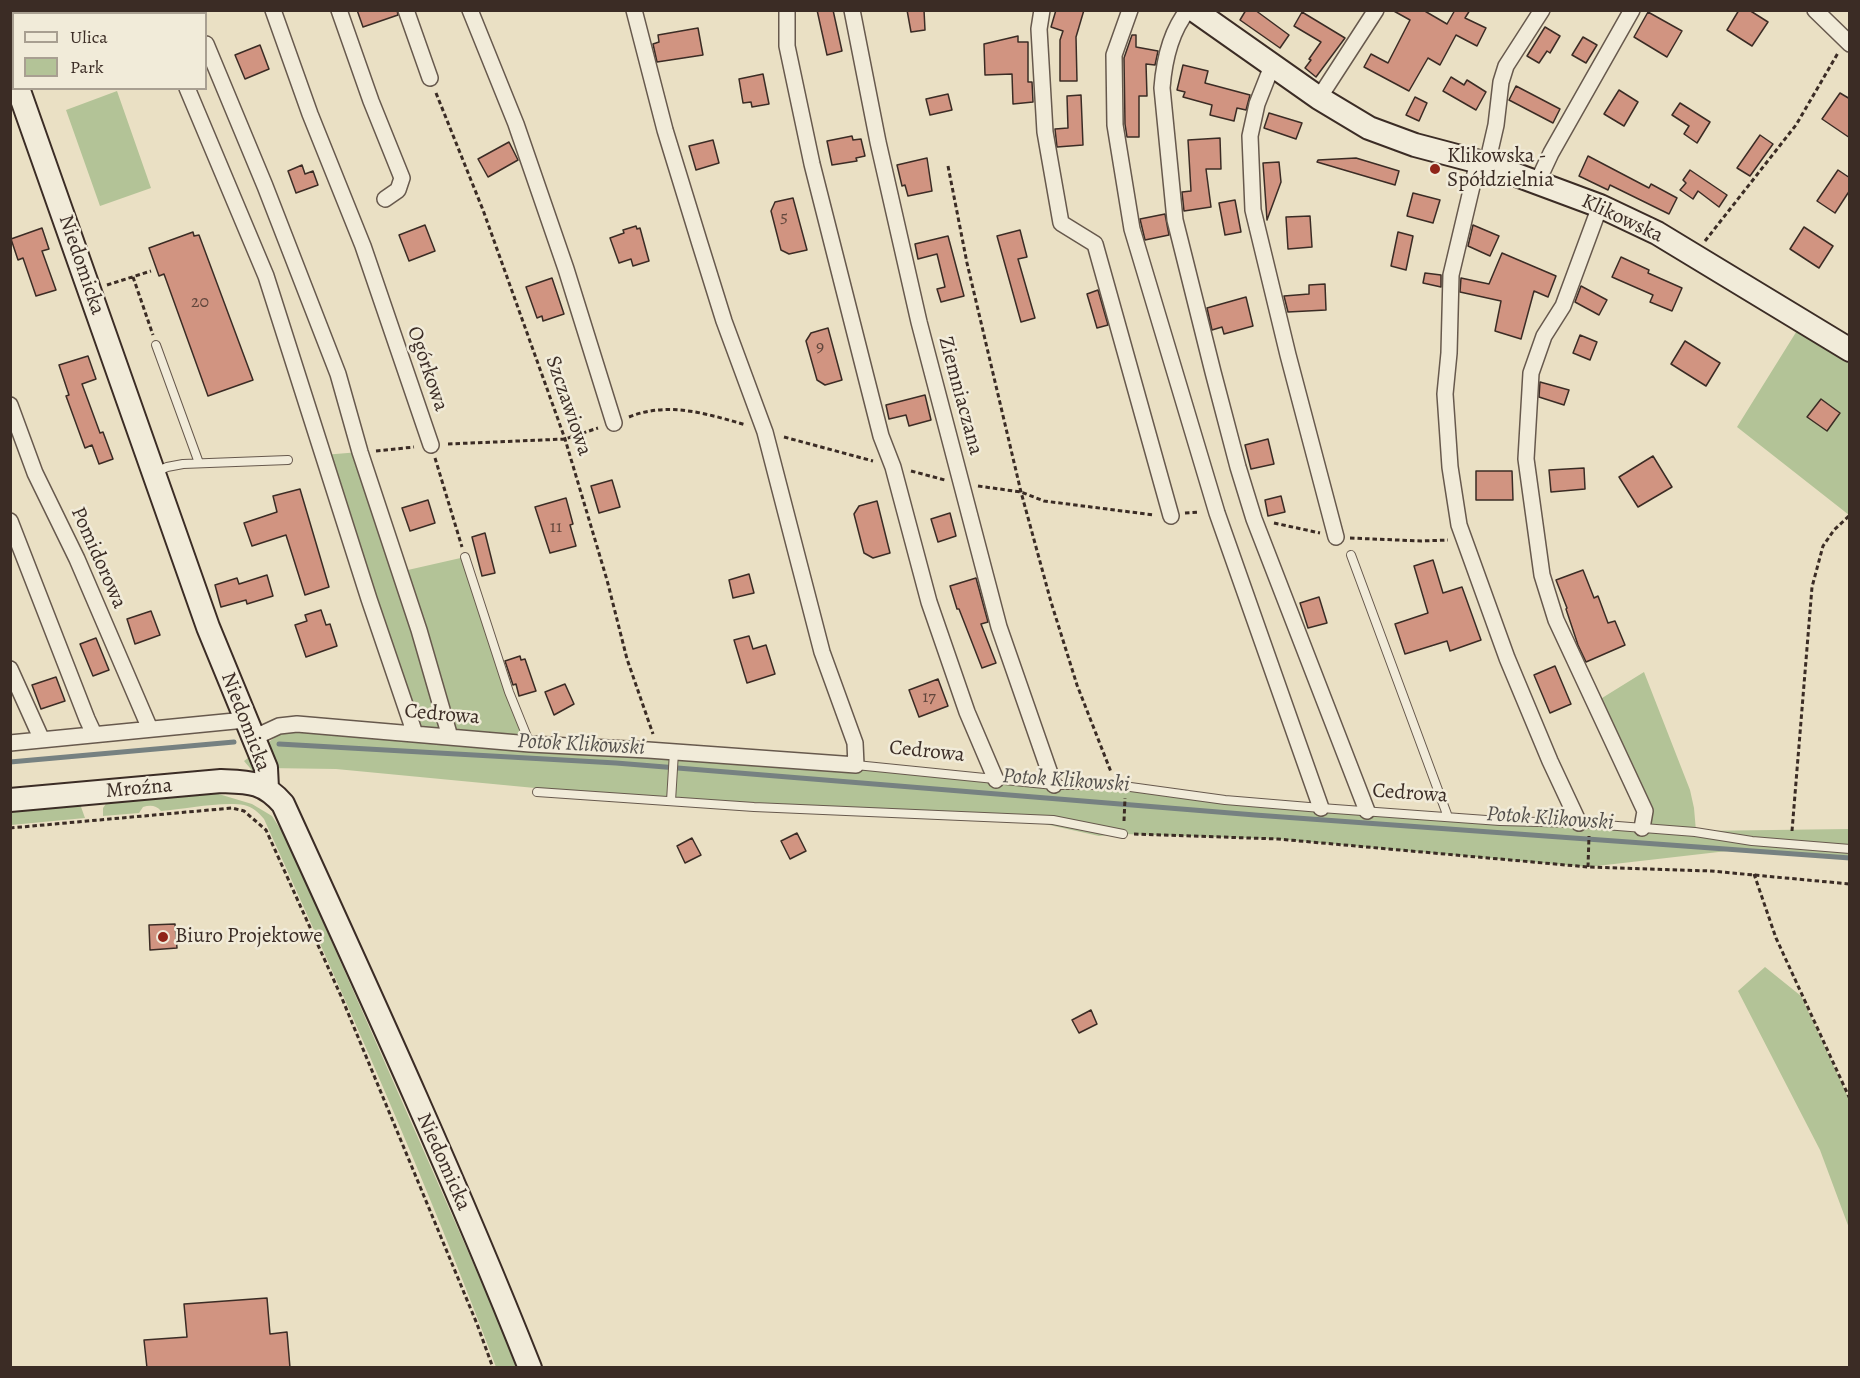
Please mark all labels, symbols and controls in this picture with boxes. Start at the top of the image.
legend [12,12,207,90]
text: Ulica [70,25,108,49]
text: Park [70,55,104,79]
place label: Klikowska - Spółdzielnia [1447,144,1554,194]
marker: Klikowska - Spółdzielnia [1428,162,1442,176]
street label: Klikowska [1577,189,1667,249]
house number: 5 [780,207,788,229]
street label: Niedomicka [52,212,110,318]
house number: 20 [191,292,209,314]
street label: Ogórkowa [401,323,453,415]
street label: Ziemniaczana [932,334,988,458]
house number: 9 [816,337,824,359]
street label: Szczawiowa [539,353,597,459]
street label: Pomidorowa [64,503,132,613]
house number: 11 [550,517,562,539]
street label: Niedomicka [215,669,275,775]
house number: 17 [922,687,936,709]
street label: Cedrowa [403,699,481,731]
water label: Potok Klikowski [517,728,645,762]
street label: Cedrowa [888,736,966,768]
water label: Potok Klikowski [1001,763,1131,799]
street label: Mroźna [105,774,173,804]
street label: Cedrowa [1371,779,1449,809]
water label: Potok Klikowski [1485,801,1615,837]
place label: Biuro Projektowe [175,924,323,950]
marker: Biuro Projektowe [156,930,170,944]
street label: Niedomicka [410,1109,476,1215]

